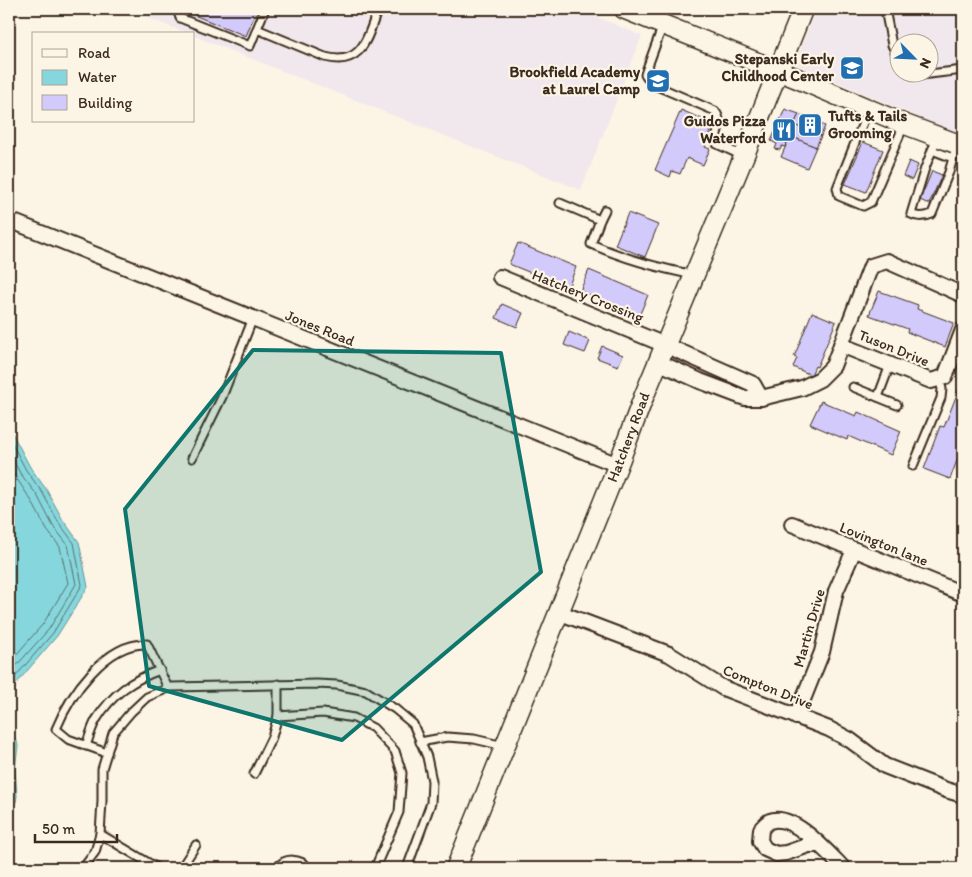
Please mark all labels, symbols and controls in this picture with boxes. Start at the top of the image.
legend [32,32,195,122]
north arrow [890,32,940,82]
text: Road [78,44,111,62]
place label: Stepanski Early Childhood Center [722,50,835,85]
school or university icon: Stepanski Early Childhood Center [839,55,865,81]
text: N [916,55,935,71]
place label: Brookfield Academy at Laurel Camp [510,63,641,99]
text: Water [78,68,117,86]
school or university icon: Brookfield Academy at Laurel Camp [645,68,671,94]
text: Building [78,94,132,112]
place label: Tufts & Tails Grooming [827,107,908,143]
place label: Guidos Pizza Waterford [684,112,767,147]
building icon: Tufts & Tails Grooming [797,112,823,138]
restaurant icon: Guidos Pizza Waterford [771,117,797,143]
street label: Hatchery Crossing [530,265,647,327]
street label: Jones Road [283,306,357,350]
street label: Tuson Drive [856,326,932,370]
street label: Hatchery Road [603,390,654,485]
street label: Lovington lane [837,518,931,570]
street label: Martin Drive [789,587,829,669]
street label: Compton Drive [720,661,816,713]
scale bar [35,812,118,844]
text: 50 m [42,820,75,838]

